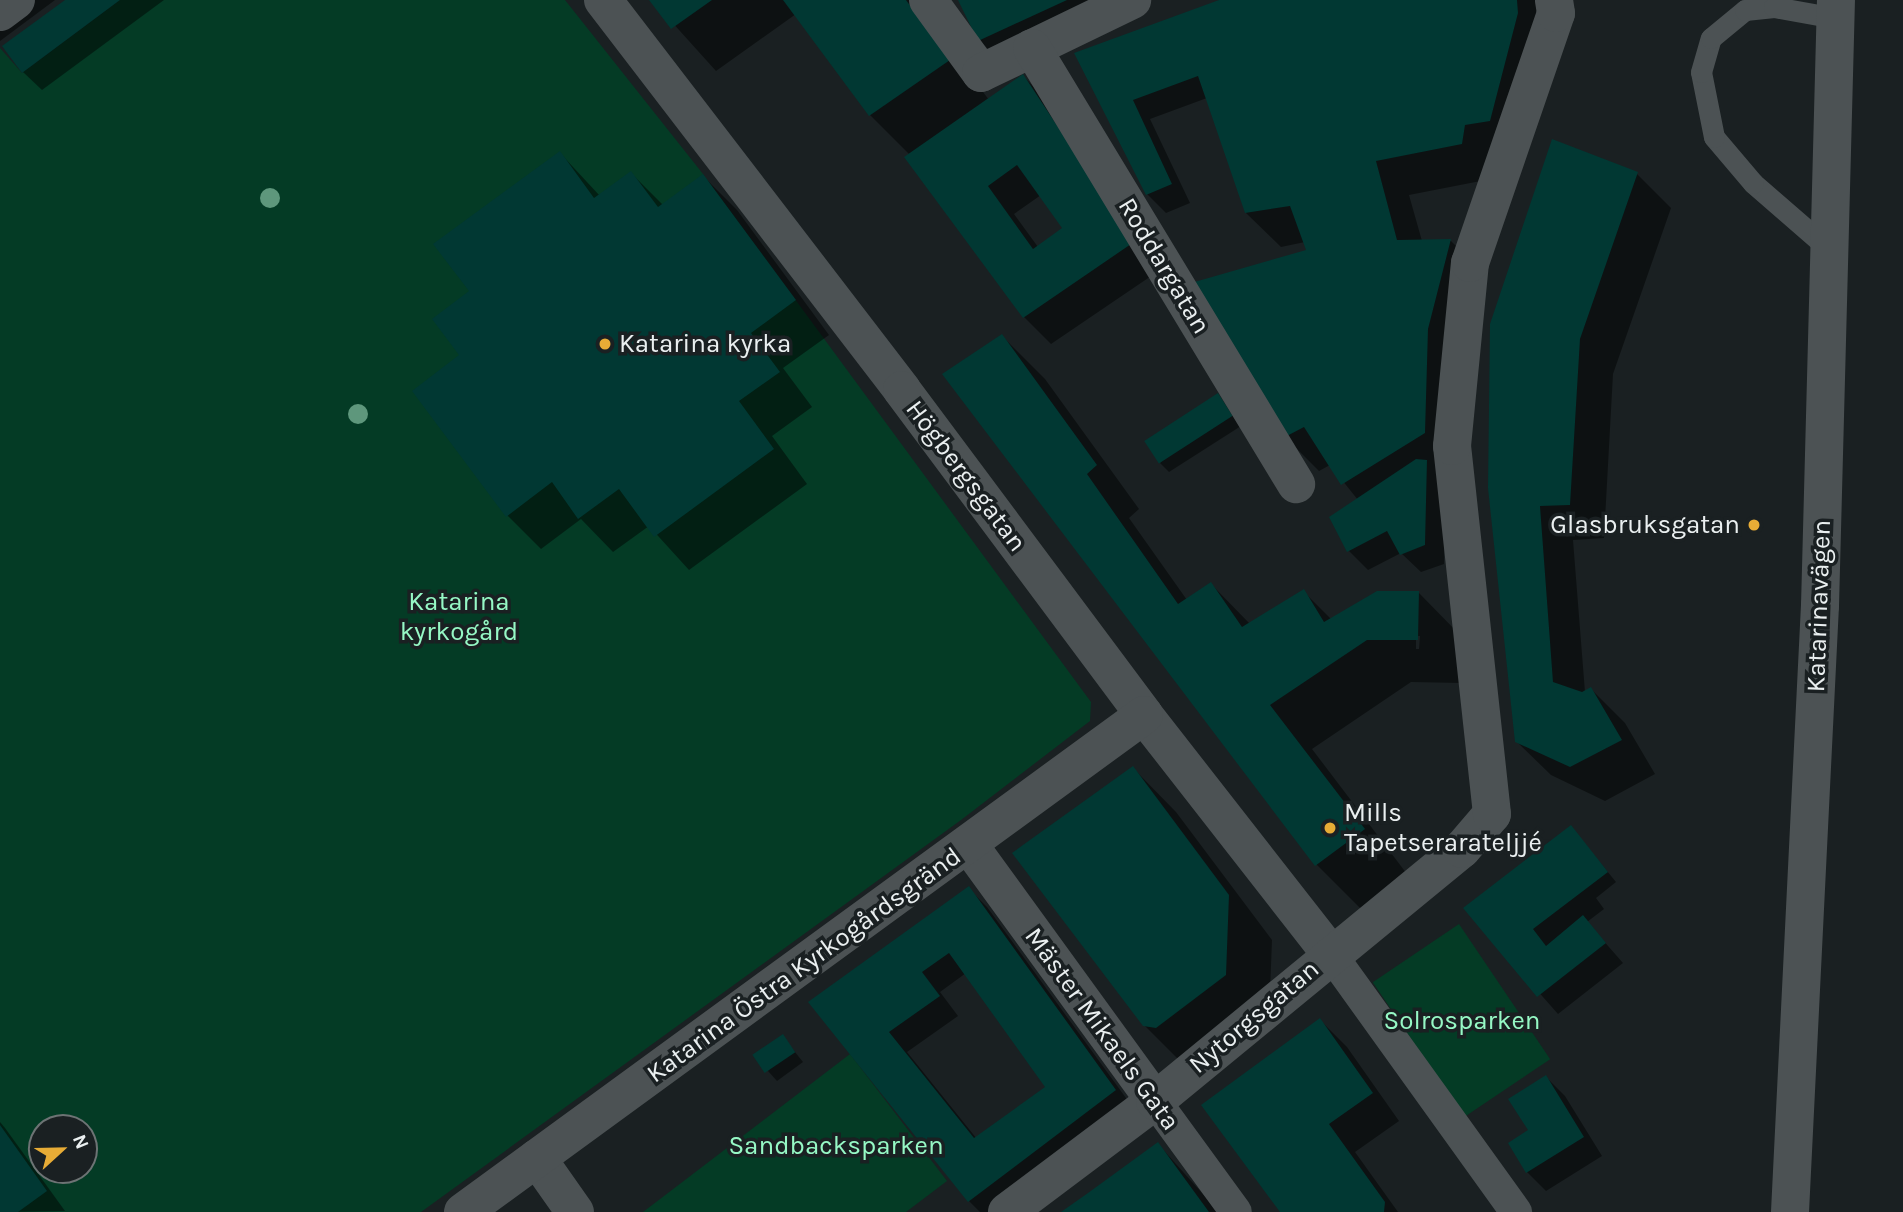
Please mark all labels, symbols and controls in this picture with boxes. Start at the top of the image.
street label: Roddargatan [1111,192,1217,340]
place label: Katarina kyrka [619,328,791,360]
marker: Katarina kyrka [597,336,613,352]
street label: Högbergsgatan [899,394,1033,558]
place label: Glasbruksgatan [1550,509,1740,541]
marker: Glasbruksgatan [1746,517,1762,533]
street label: Katarinavägen [1800,519,1838,693]
park label: Katarina kyrkogård [400,586,518,648]
place label: Mills Tapetserarateljjé [1344,797,1542,858]
marker: Mills Tapetserarateljjé [1322,820,1338,836]
street label: Katarina Östra Kyrkogårdsgränd [641,840,967,1090]
street label: Mäster Mikaels Gata [1018,922,1186,1136]
street label: Nytorgsgatan [1183,954,1325,1080]
park label: Solrosparken [1383,1005,1541,1037]
north arrow [28,1114,98,1184]
park label: Sandbacksparken [728,1130,944,1162]
text: N [68,1131,93,1152]

